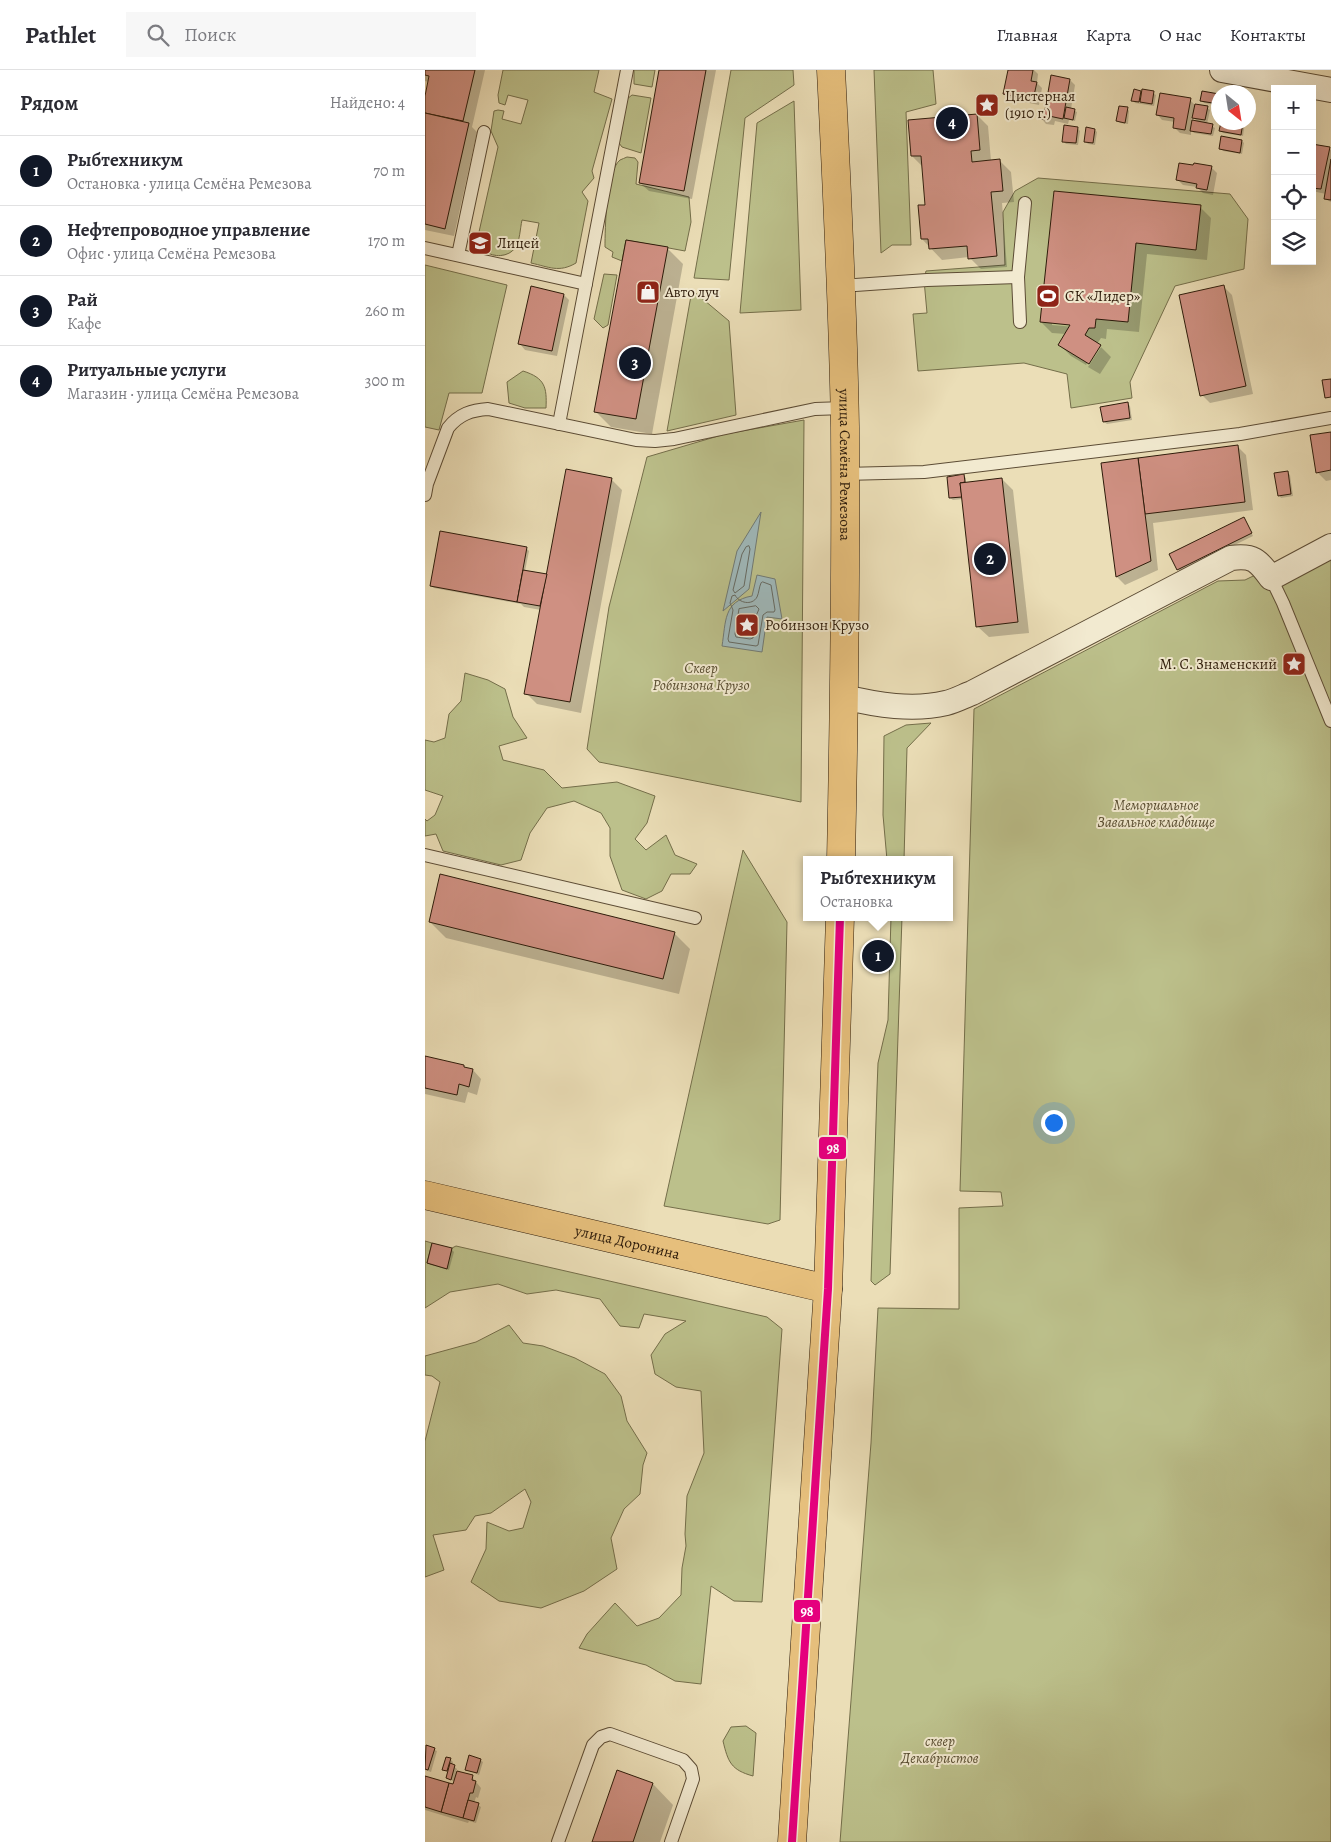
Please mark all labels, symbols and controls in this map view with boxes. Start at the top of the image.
search box [126,12,476,57]
text: Pathlet [25,19,96,51]
icon: search [144,21,172,49]
text: Поиск [184,22,236,48]
text: Главная [997,23,1058,47]
text: Карта [1086,23,1131,47]
text: О нас [1159,23,1202,47]
text: Контакты [1230,23,1306,47]
north arrow [1211,85,1256,130]
map controls [1271,85,1316,265]
button: + [1271,85,1316,130]
place label: Цистерная (1910 г.) [1005,86,1075,123]
text: Рядом [20,89,78,117]
text: Найдено: 4 [330,92,405,114]
place icon: Цистерная (1910 г.) [974,92,1000,118]
pin: 4 [936,104,968,142]
button: − [1271,130,1316,175]
text: Рыбтехникум [67,147,183,173]
text: 1 [33,160,39,182]
text: 70 m [373,160,405,182]
text: Остановка · улица Семёна Ремезова [67,173,312,195]
button: locate [1271,175,1316,220]
text: Нефтепроводное управление [67,217,310,243]
button: layers [1271,220,1316,265]
text: 2 [32,230,40,252]
text: 170 m [368,230,405,252]
school or university icon: Лицей [467,230,493,256]
place label: Лицей [497,233,540,253]
text: Офис · улица Семёна Ремезова [67,243,276,265]
shop icon: Авто луч [635,279,661,305]
place label: Авто луч [664,282,719,302]
sports icon: СК «Лидер» [1035,283,1061,309]
place label: СК «Лидер» [1065,286,1141,306]
text: Рай [67,287,98,313]
text: 3 [33,300,39,322]
text: 260 m [365,300,405,322]
text: Кафе [67,313,101,335]
pin: 3 [619,344,651,382]
text: Ритуальные услуги [67,357,226,383]
text: 4 [32,370,40,392]
text: 300 m [365,370,405,392]
text: Магазин · улица Семёна Ремезова [67,383,299,405]
street label: улица Семёна Ремезова [834,387,855,541]
pin: 2 [974,540,1006,578]
place icon: Робинзон Крузо [734,612,760,638]
place label: Робинзон Крузо [765,615,869,635]
place icon: М. С. Знаменский [1281,651,1307,677]
place label: М. С. Знаменский [1160,654,1277,674]
park label: Сквер Робинзона Крузо [652,658,750,695]
park label: Мемориальное Завальное кладбище [1097,795,1215,832]
popup [803,856,953,921]
text: Рыбтехникум [820,865,936,891]
text: Остановка [820,891,893,913]
pin: 1 [862,937,894,975]
your location [1041,1110,1067,1136]
line badge: 98 [818,1136,847,1160]
text: 98 [826,1139,840,1158]
street label: улица Доронина [572,1220,682,1264]
line badge: 98 [793,1599,821,1623]
text: 98 [800,1602,814,1621]
park label: сквер Декабристов [900,1731,979,1768]

